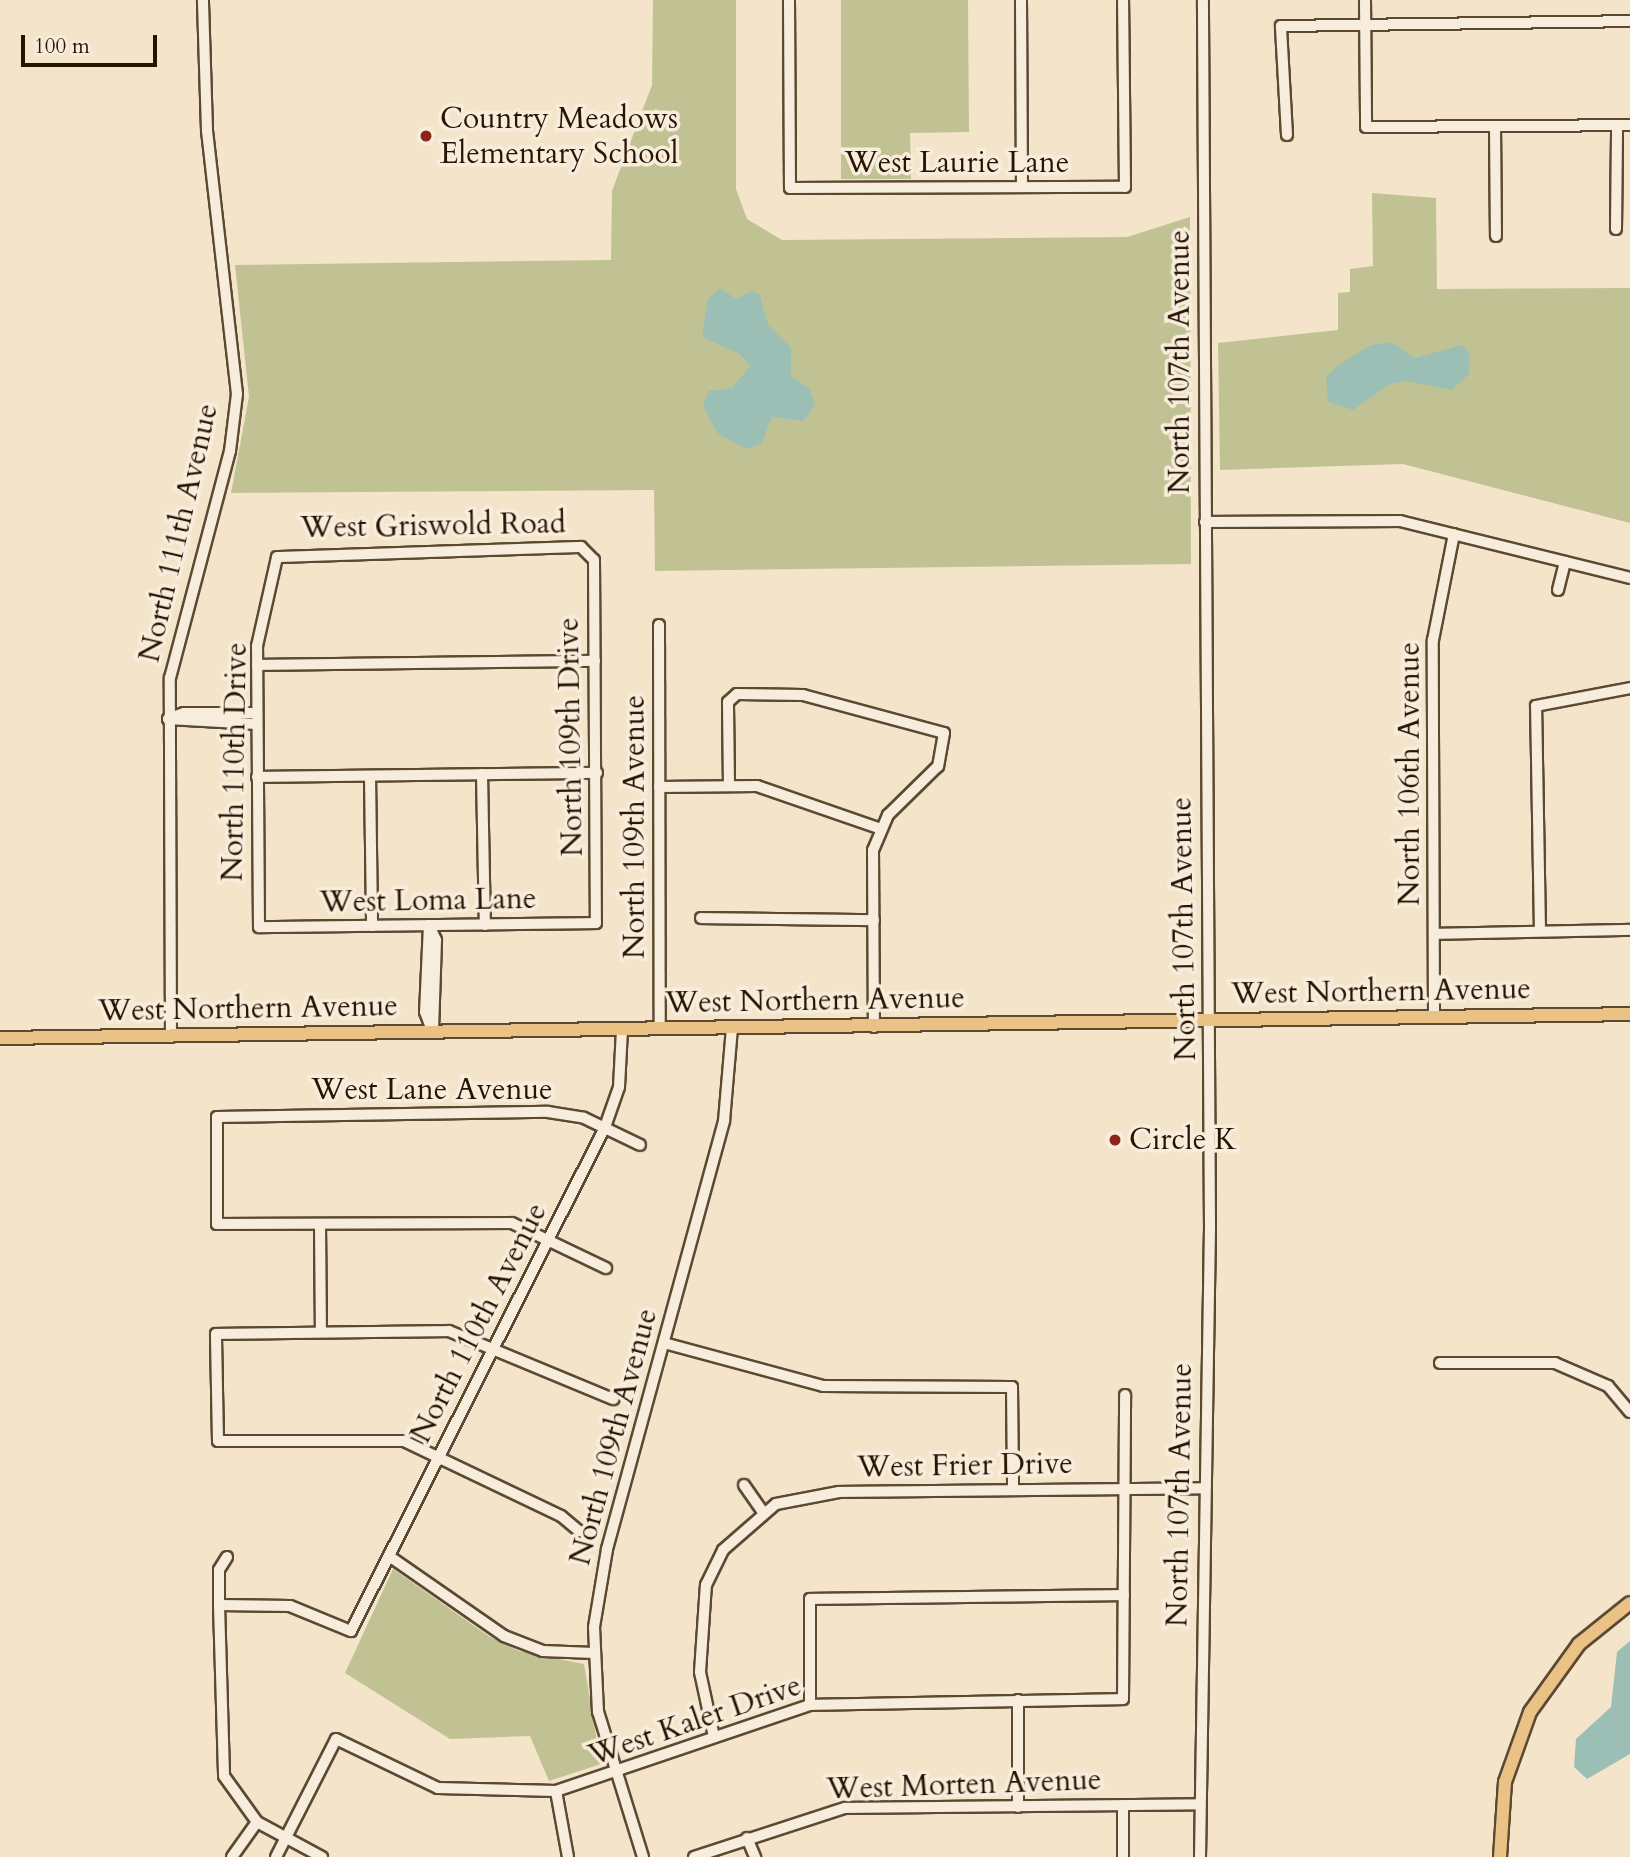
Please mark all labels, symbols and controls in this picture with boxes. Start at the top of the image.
scale bar [24,21,161,65]
text: 100 m [34,32,90,61]
place label: Country Meadows Elementary School [440,101,678,172]
marker: Country Meadows Elementary School [418,128,434,144]
street label: West Laurie Lane [845,145,1069,181]
street label: North 107th Avenue [1162,230,1198,494]
street label: North 111th Avenue [132,400,226,666]
street label: West Griswold Road [300,506,566,546]
street label: North 109th Drive [551,617,591,857]
street label: North 110th Drive [215,642,255,882]
street label: North 106th Avenue [1392,642,1428,906]
street label: North 109th Avenue [617,695,653,959]
street label: North 107th Avenue [1164,797,1204,1061]
street label: West Loma Lane [319,881,537,921]
street label: West Northern Avenue [1231,971,1531,1013]
street label: West Northern Avenue [665,980,965,1022]
street label: West Northern Avenue [98,988,398,1030]
street label: West Lane Avenue [311,1072,553,1108]
place label: Circle K [1129,1122,1237,1158]
marker: Circle K [1107,1132,1123,1148]
street label: North 110th Avenue [403,1197,555,1449]
street label: North 109th Avenue [562,1305,666,1569]
street label: North 107th Avenue [1160,1363,1200,1627]
street label: West Frier Drive [857,1446,1073,1486]
street label: West Kaler Drive [584,1668,806,1774]
street label: West Morten Avenue [826,1762,1102,1808]

